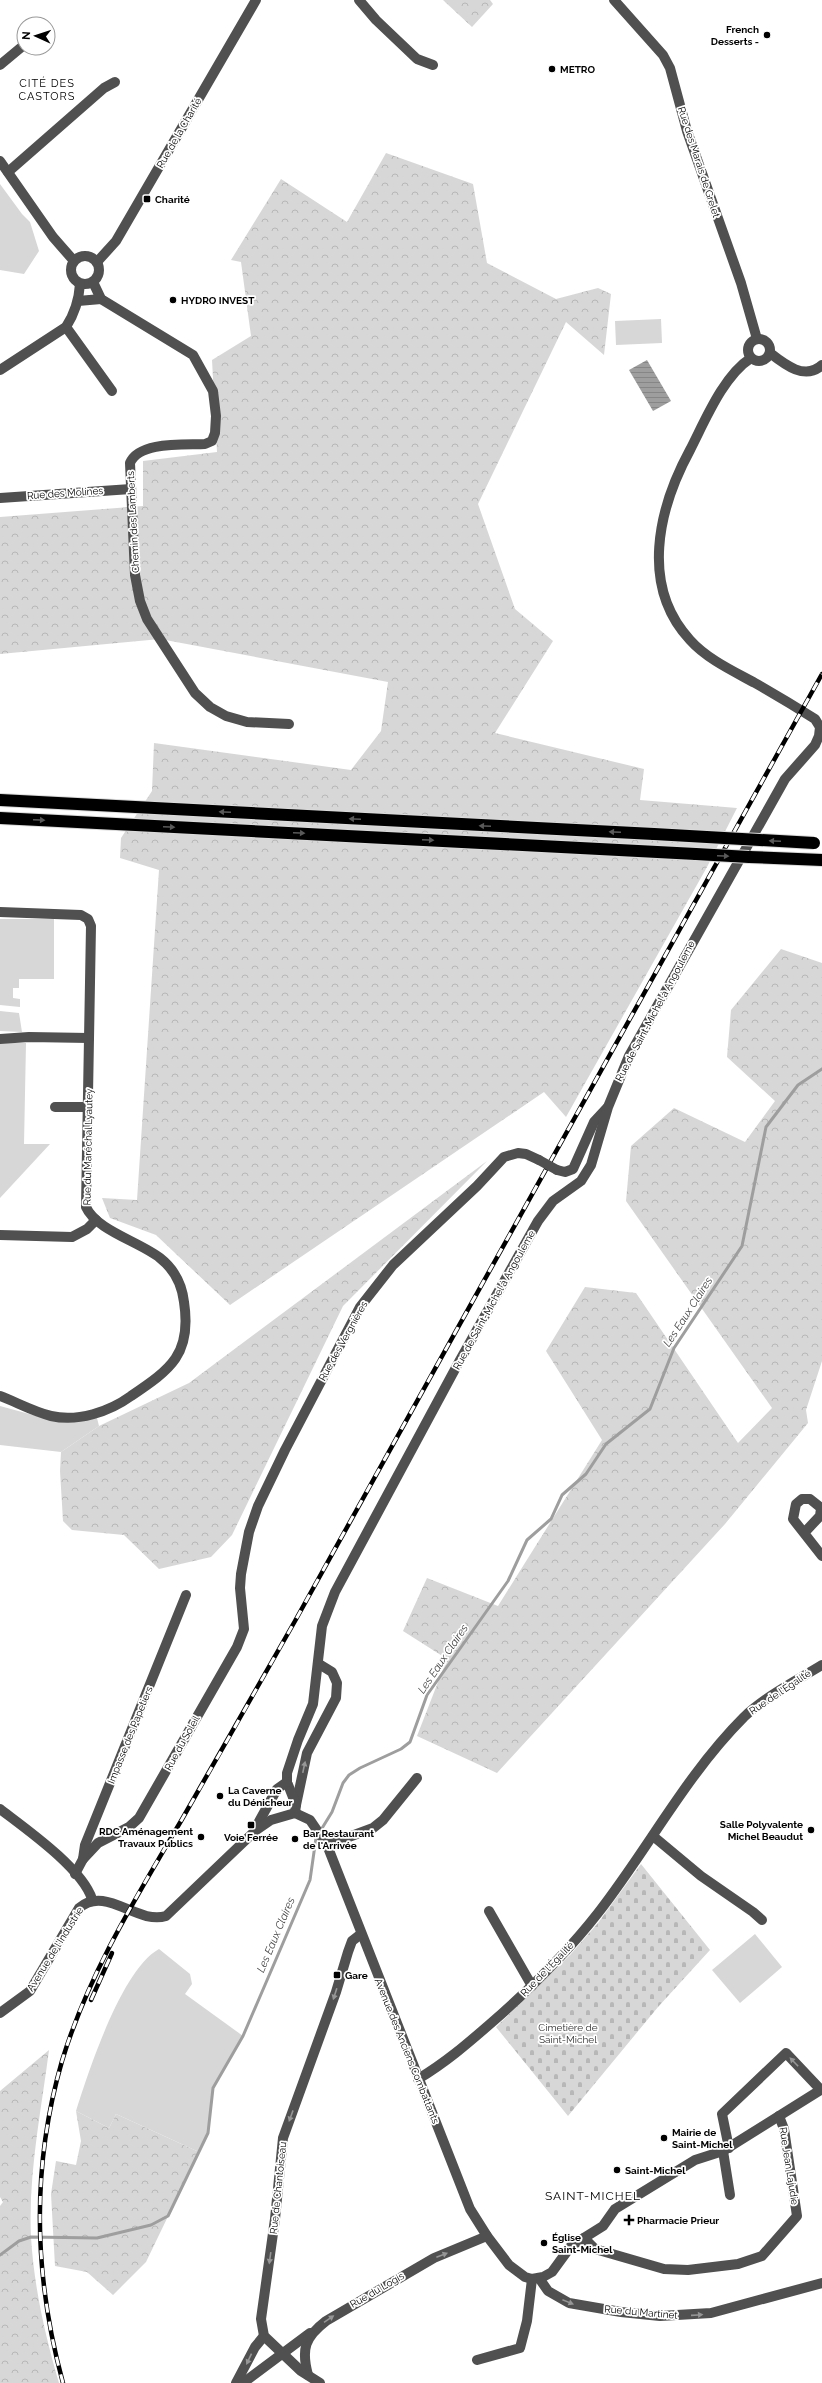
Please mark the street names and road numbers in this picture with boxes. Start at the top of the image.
street label: Rue de la Charité [154,96,204,170]
street label: Rue des Marais de Grelet [676,105,722,219]
street label: Chemin des Lamberts [125,471,141,573]
street label: Rue des Molines [27,485,104,501]
street label: Rue de Saint-Michel à Angouleme [613,939,697,1083]
street label: Rue du Maréchal Lyautey [81,1088,95,1205]
street label: Rue de Saint-Michel à Angouleme [451,1228,537,1372]
street label: Rue des Vergnières [317,1299,370,1383]
street label: Rue de l'Égalité [747,1667,813,1717]
street label: Impasse des Papetiers [105,1684,155,1785]
street label: Rue du Soleil [162,1713,202,1772]
street label: Avenue de l'Industrie [25,1905,85,1993]
street label: Rue de l'Égalité [518,1939,576,1999]
street label: Avenue des Anciens Combattants [373,1977,441,2125]
street label: Rue Jean Lajudie [777,2126,801,2206]
street label: Rue de Chantoiseau [268,2141,288,2235]
street label: Rue du Logis [348,2270,406,2310]
street label: Rue du Martinet [604,2303,679,2321]

